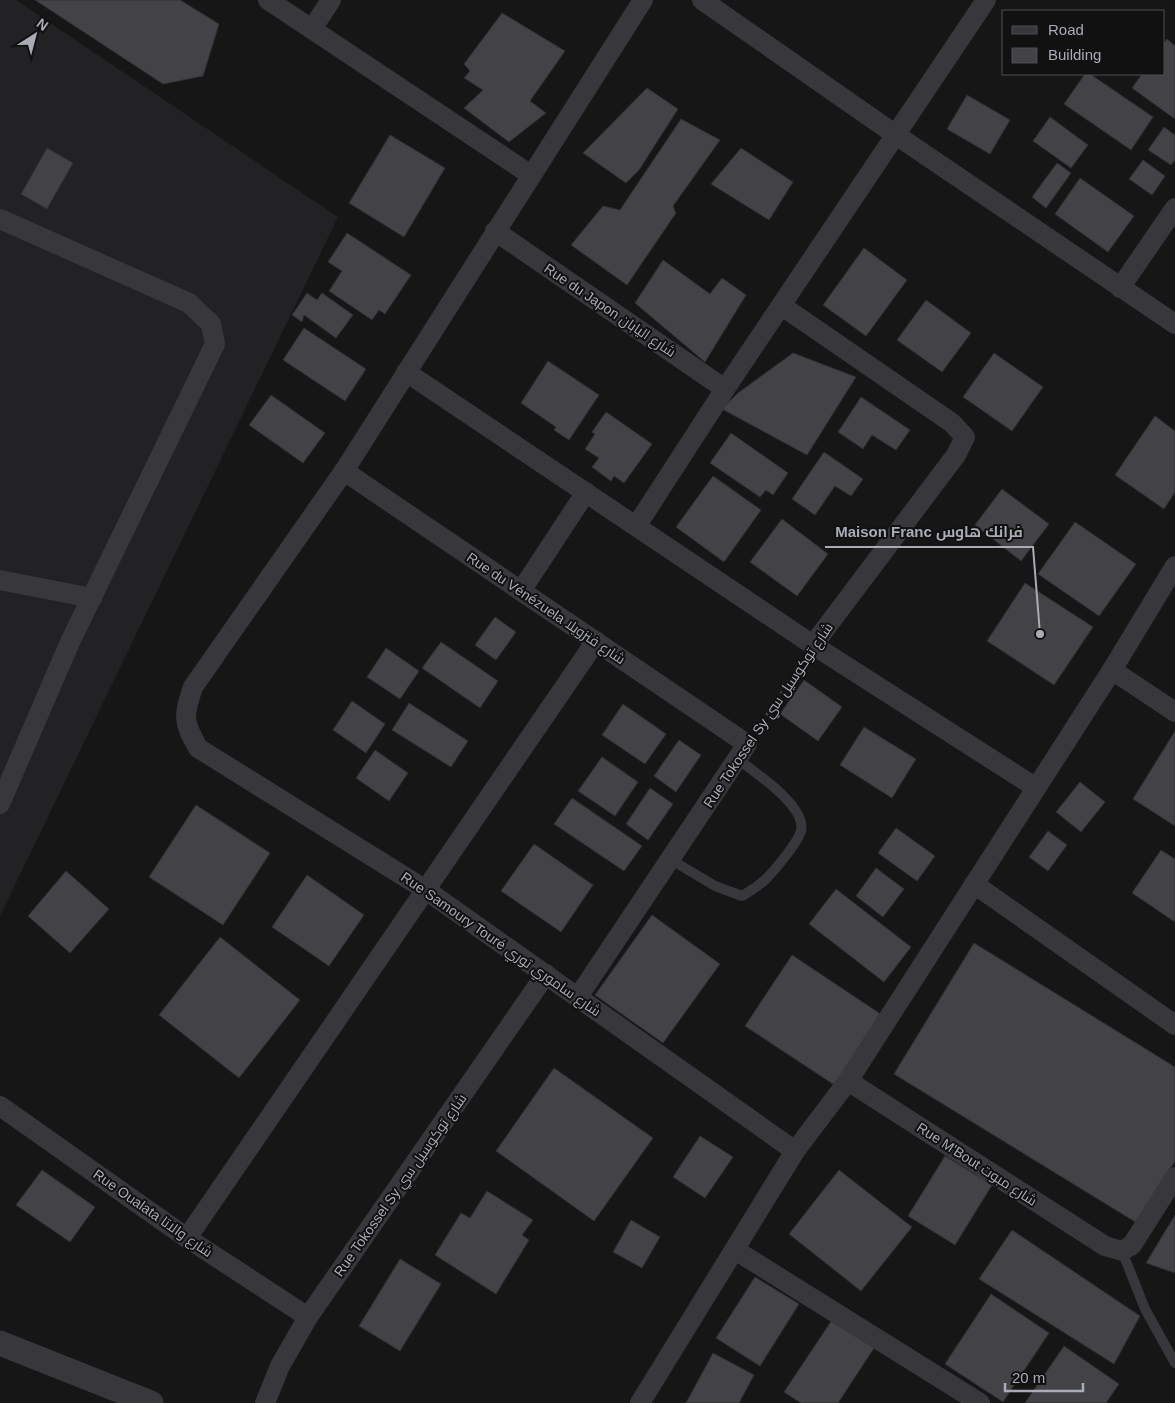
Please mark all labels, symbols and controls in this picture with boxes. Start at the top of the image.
north arrow [10,10,60,60]
legend [1002,10,1165,75]
text: N [34,15,51,34]
text: Road [1048,21,1084,38]
text: Building [1048,46,1101,63]
street label: Rue du Japon شارع اليابان [541,260,679,361]
callout: Maison Franc فرانك هاوس [825,517,1033,547]
text: Maison Franc فرانك هاوس [835,523,1023,541]
street label: Rue du Vénézuela شارع فنزويلا [463,549,628,668]
street label: Rue Tokossel Sy شارع توكوسيل سي [700,620,839,812]
street label: Rue Samoury Touré شارع ساموري توري [396,869,604,1023]
street label: Rue Tokossel Sy شارع توكوسيل سي [330,1090,472,1281]
street label: Rue M'Bout شارع مبوت [913,1119,1040,1210]
street label: Rue Oualata شارع والاتا [90,1166,216,1261]
scale bar [1005,1360,1082,1392]
text: 20 m [1012,1369,1045,1386]

